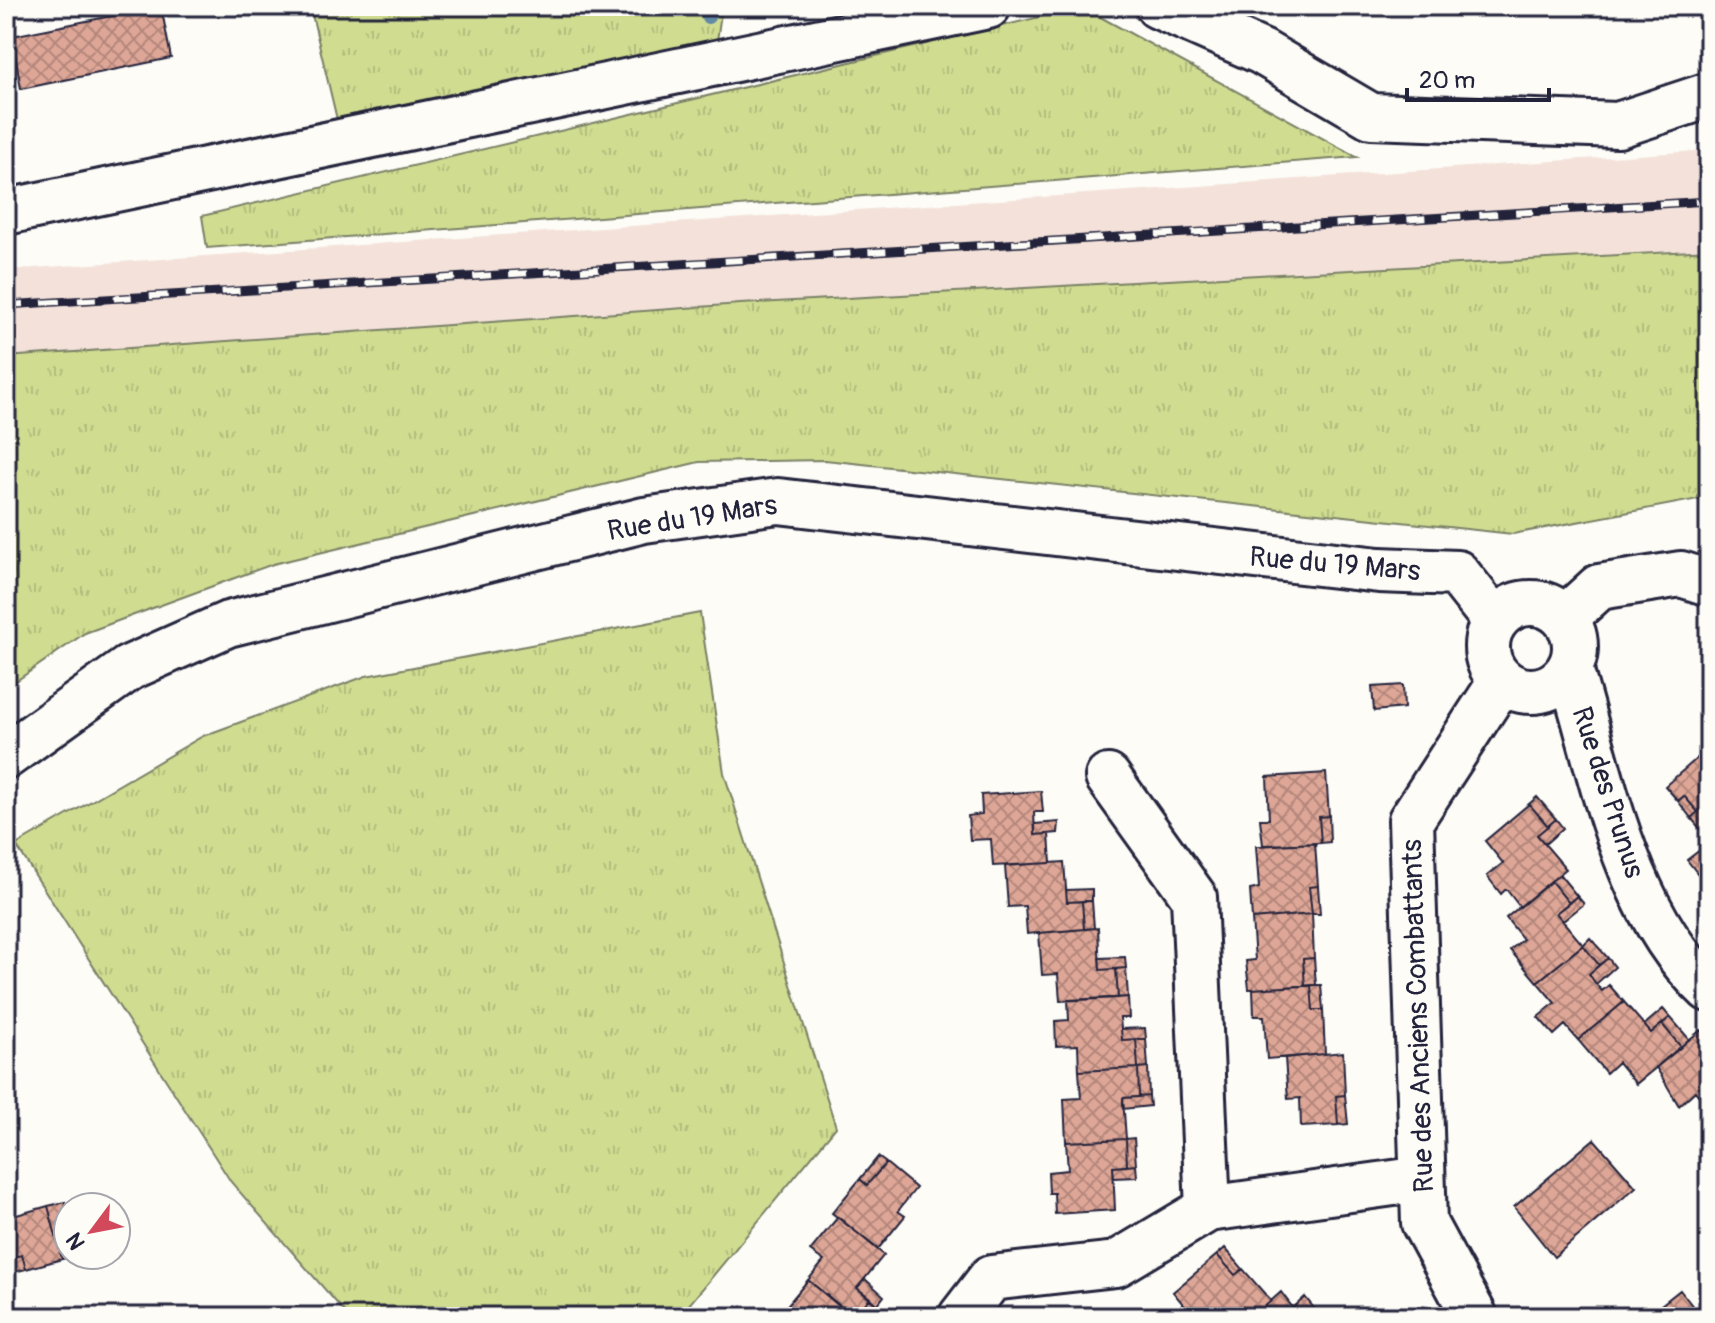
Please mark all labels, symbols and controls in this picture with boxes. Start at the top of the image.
scale bar [1407,52,1549,102]
text: 20 m [1419,66,1475,95]
street label: Rue du 19 Mars [605,488,780,549]
street label: Rue du 19 Mars [1248,540,1422,589]
street label: Rue des Prunus [1563,702,1652,883]
street label: Rue des Anciens Combattants [1395,838,1442,1193]
north arrow [52,1191,132,1271]
text: N [60,1227,92,1255]

